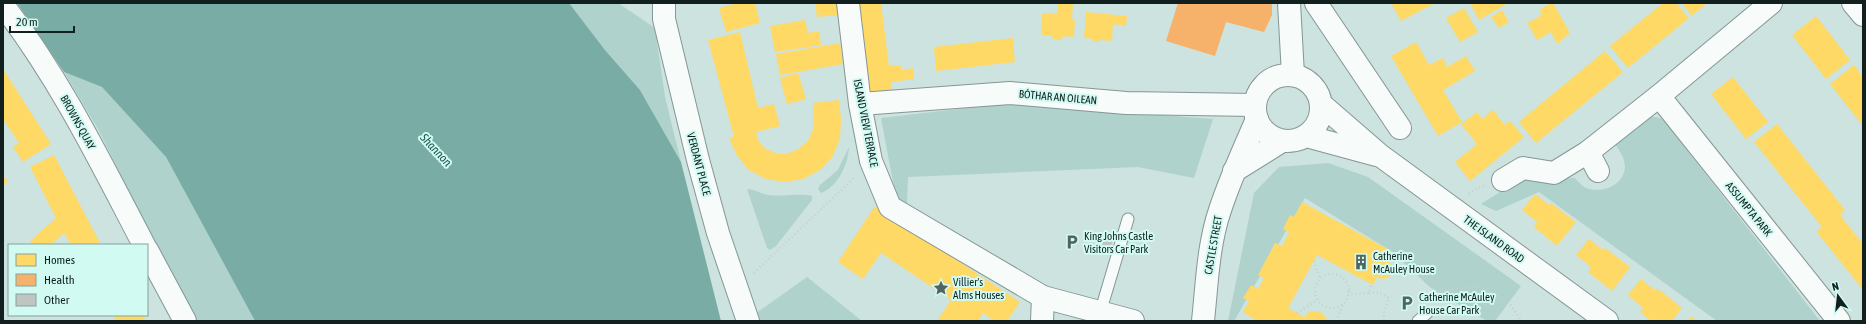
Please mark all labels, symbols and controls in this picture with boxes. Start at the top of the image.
scale bar [10,8,74,34]
text: 20 m [16,15,38,29]
street label: ISLAND VIEW TERRACE [852,78,880,168]
street label: BÓTHAR AN OILEAN [1018,88,1098,106]
street label: BROWNS QUAY [58,93,98,151]
water label: Shannon [417,130,455,169]
street label: VERDANT PLACE [685,131,713,197]
street label: ASSUMPTA PARK [1723,179,1775,239]
street label: THE ISLAND ROAD [1461,213,1527,265]
street label: CASTLE STREET [1202,215,1224,275]
place label: King Johns Castle Visitors Car Park [1084,230,1153,255]
parking icon: King Johns Castle Visitors Car Park [1063,233,1081,251]
legend [8,244,148,316]
place label: Catherine McAuley House [1373,250,1435,275]
text: Homes [44,253,75,267]
building icon: Catherine McAuley House [1352,253,1370,271]
text: Health [44,273,74,287]
place label: Villier's Alms Houses [953,276,1004,301]
north arrow [1818,276,1858,316]
place icon: Villier's Alms Houses [932,279,950,297]
text: N [1831,280,1840,293]
place label: Catherine McAuley House Car Park [1419,291,1495,316]
text: Other [44,293,70,307]
parking icon: Catherine McAuley House Car Park [1398,294,1416,312]

